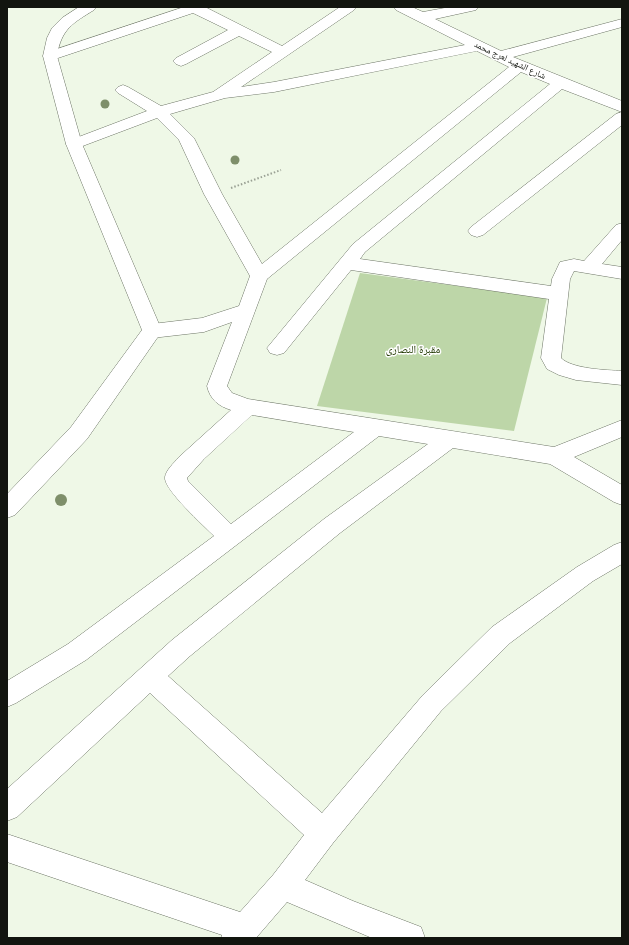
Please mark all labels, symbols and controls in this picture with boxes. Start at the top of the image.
street label: شارع الشهيد لعرج محمد [472,38,548,82]
park label: مقبرة النصارى [386,342,440,356]

